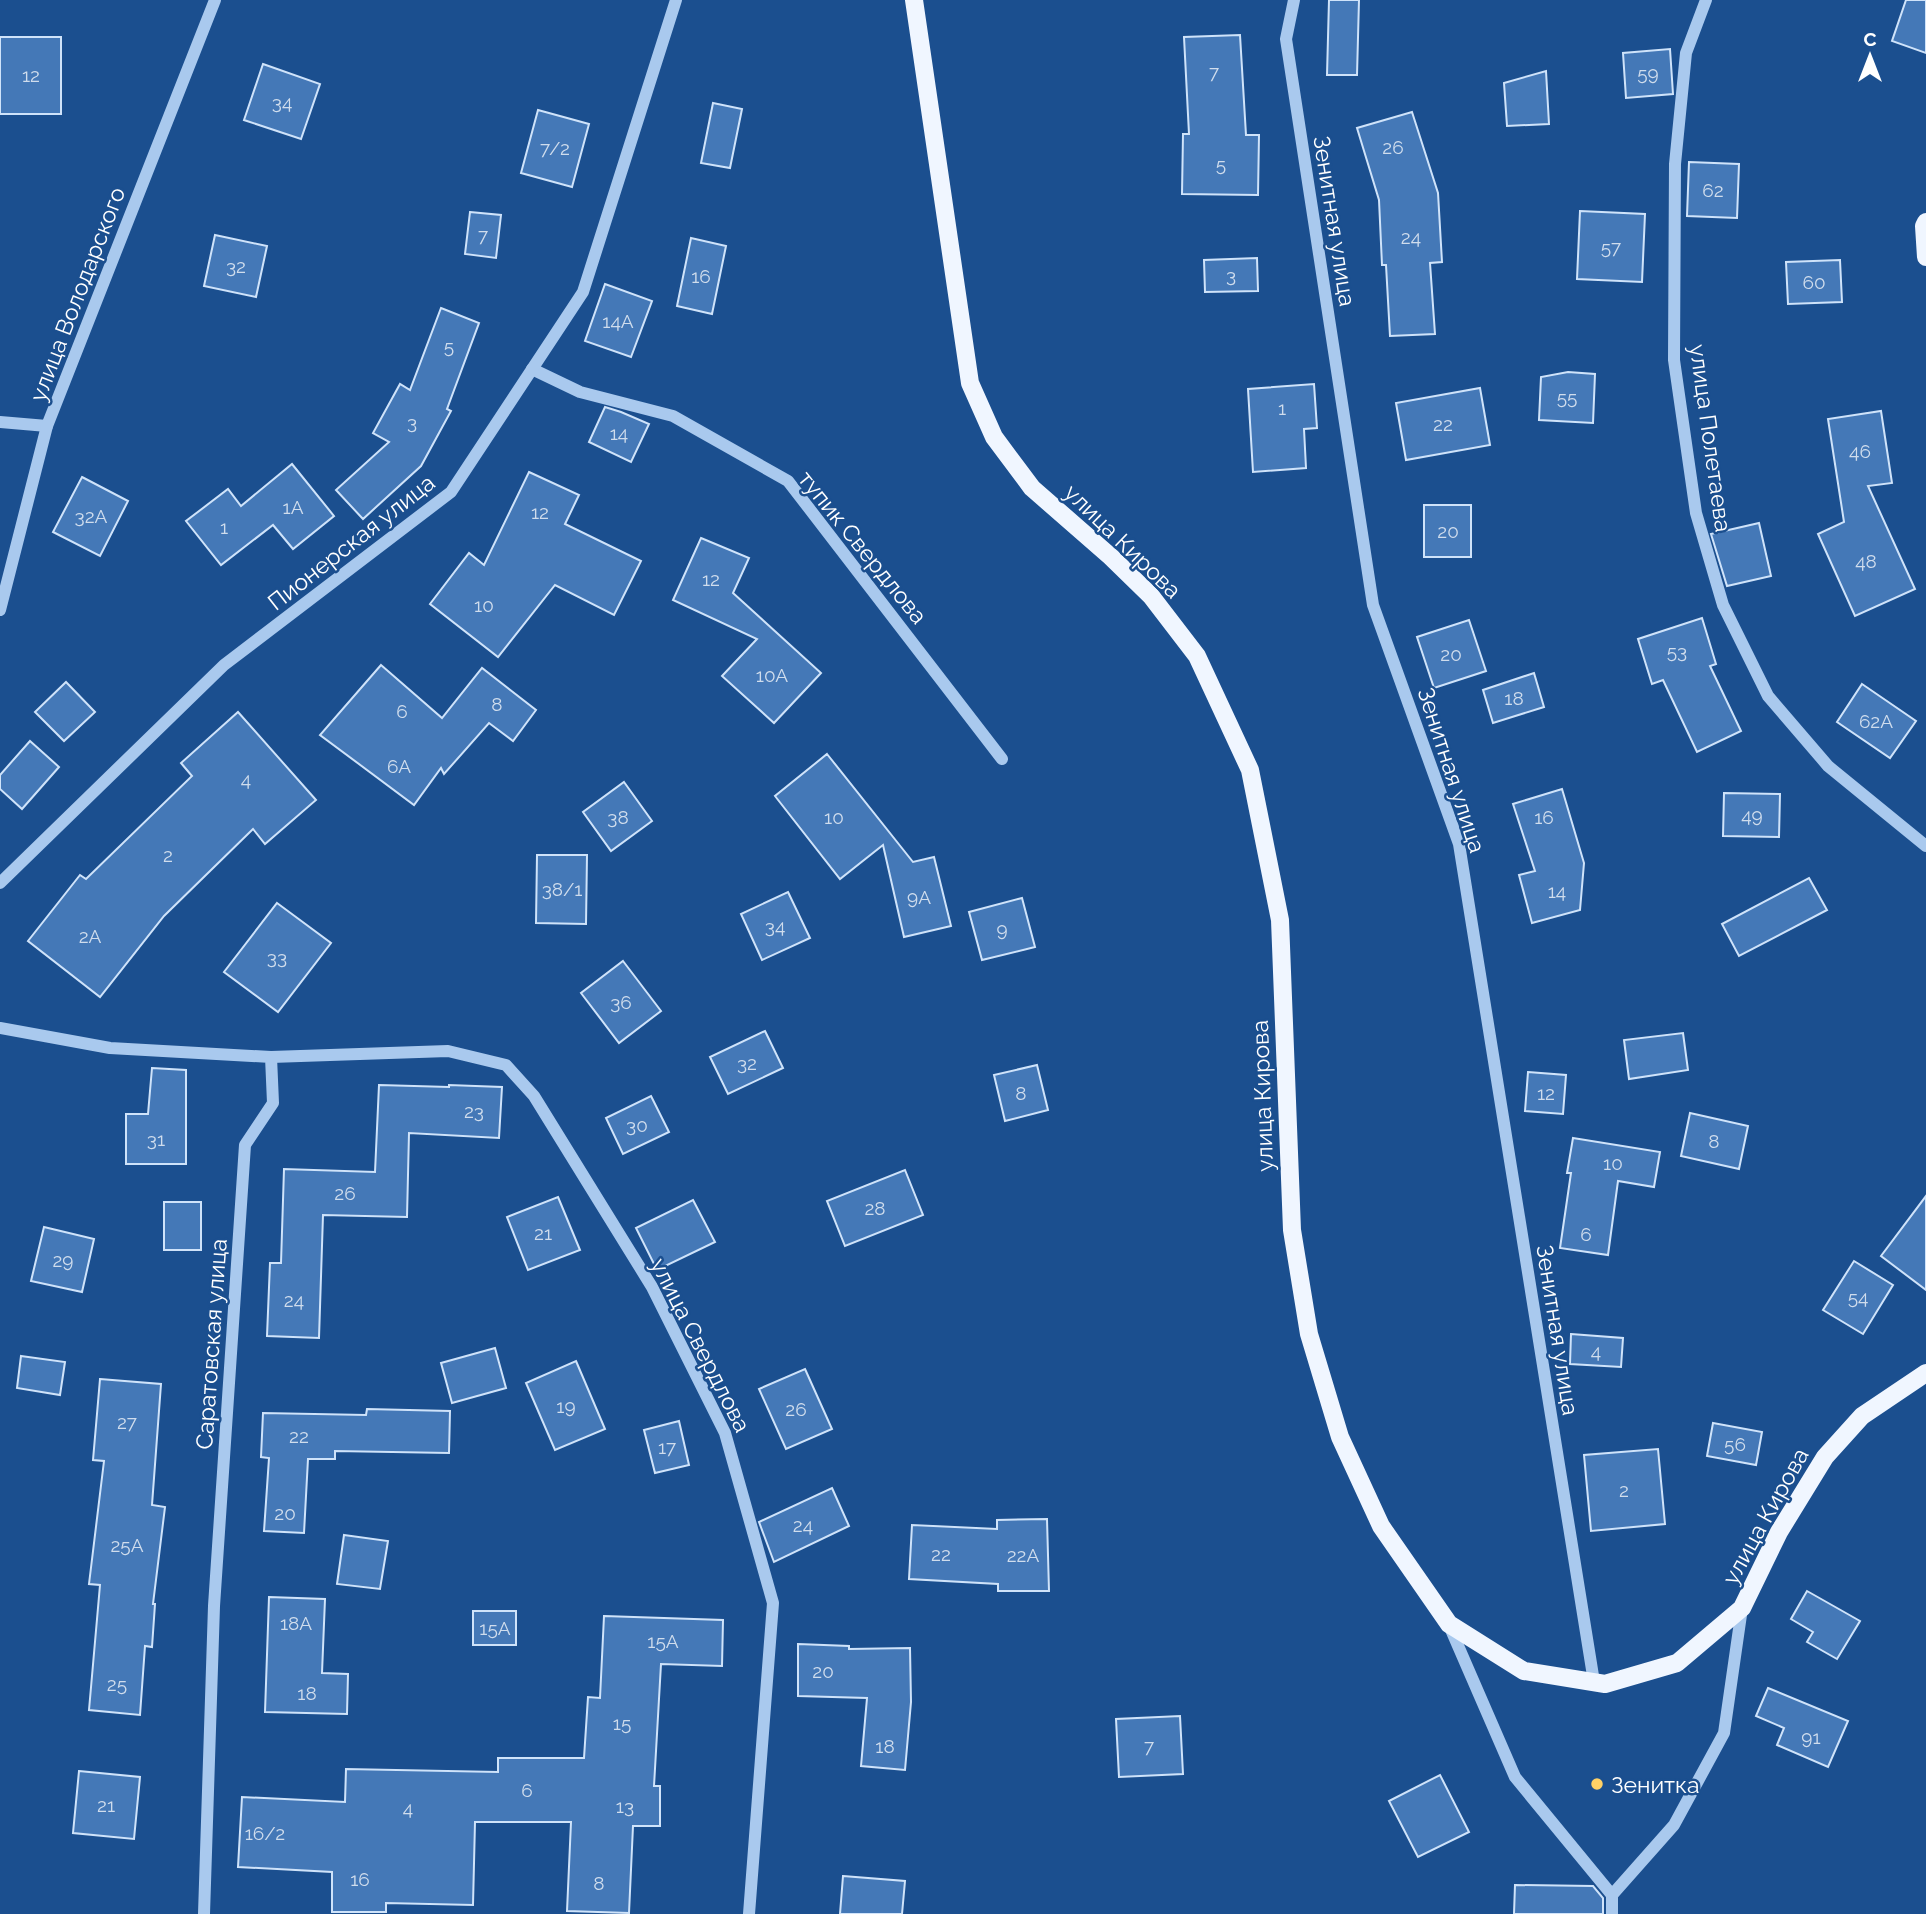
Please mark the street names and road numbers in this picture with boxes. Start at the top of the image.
street label: Зенитная улица [1308,134,1362,308]
street label: улица Володарского [24,183,130,405]
street label: улица Полетаева [1684,342,1738,534]
street label: тупик Свердлова [793,465,933,629]
street label: Пионерская улица [262,469,440,615]
street label: улица Кирова [1059,479,1187,603]
street label: Зенитная улица [1413,684,1491,856]
street label: улица Кирова [1246,1020,1278,1172]
street label: Саратовская улица [190,1238,232,1450]
street label: Зенитная улица [1531,1243,1585,1417]
street label: улица Свердлова [645,1253,757,1437]
street label: улица Кирова [1716,1443,1814,1589]

